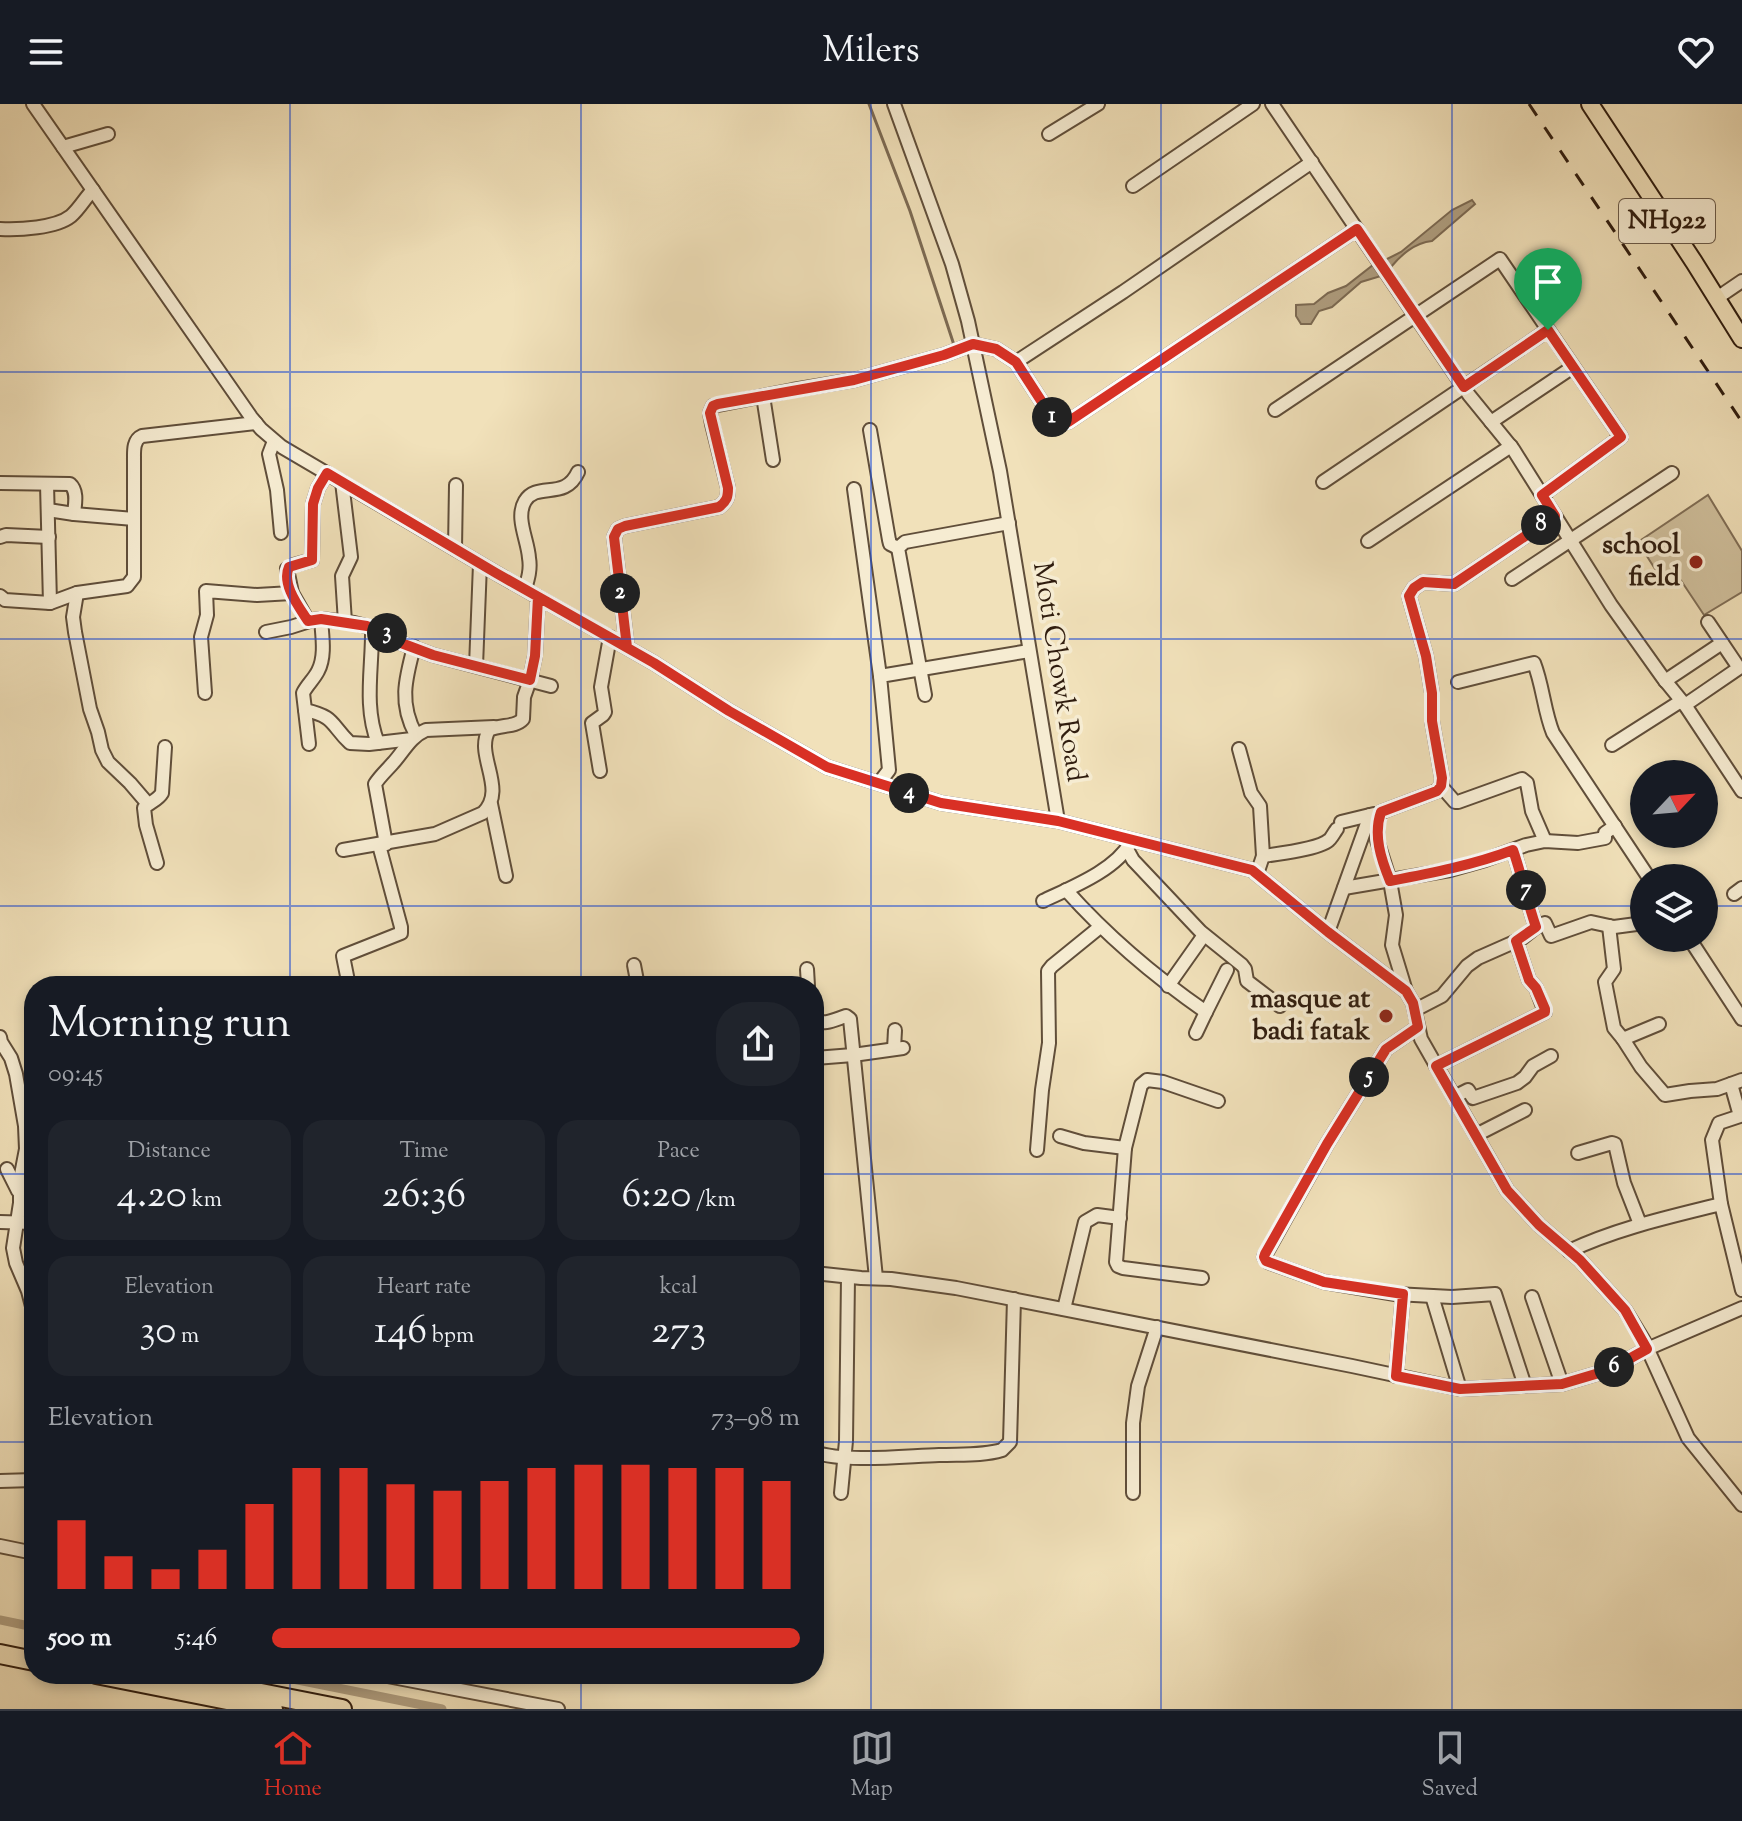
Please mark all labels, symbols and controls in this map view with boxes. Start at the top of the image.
text: Milers [822,26,920,78]
icon: menu [24,30,68,74]
icon: heart [1674,30,1718,74]
road number: NH922 [1619,199,1715,243]
pin [1514,248,1582,330]
icon: arrive [1526,260,1570,304]
pin: 1 [1032,397,1072,437]
text: 1 [1048,401,1056,433]
pin: 8 [1521,505,1561,545]
text: 8 [1535,509,1547,541]
place label: school field [1602,526,1680,598]
marker: school field [1687,553,1705,571]
street label: Moti Chowk Road [1021,559,1095,785]
pin: 2 [600,573,640,613]
text: 2 [615,577,625,609]
pin: 3 [367,613,407,653]
text: 3 [383,617,391,649]
north arrow [1630,760,1718,848]
map controls [1630,760,1718,952]
pin: 4 [889,773,929,813]
text: 4 [903,777,915,809]
button: layers [1630,864,1718,952]
pin: 7 [1506,870,1546,910]
text: 7 [1520,874,1532,906]
place label: masque at badi fatak [1250,980,1371,1052]
text: Morning run [48,994,291,1057]
button: share [716,1002,800,1086]
marker: masque at badi fatak [1377,1007,1395,1025]
text: 09:45 [48,1056,103,1093]
pin: 5 [1349,1057,1389,1097]
text: 5 [1365,1061,1373,1093]
text: Distance [128,1136,211,1168]
text: Time [400,1136,448,1168]
text: Pace [658,1136,700,1168]
text: 4.20 [117,1168,187,1225]
text: 26:36 [382,1168,466,1225]
text: 6:20 [622,1168,691,1225]
text: km [187,1185,222,1217]
text: /km [691,1185,736,1217]
text: Elevation [125,1272,214,1304]
text: Heart rate [377,1272,471,1304]
text: kcal [660,1272,698,1304]
text: 30 [139,1304,176,1361]
text: 146 [374,1304,427,1361]
text: 273 [651,1304,706,1361]
text: m [176,1321,199,1353]
text: bpm [427,1321,474,1353]
pin: 6 [1594,1347,1634,1387]
text: 6 [1609,1351,1619,1383]
text: Elevation [48,1400,153,1437]
text: 73–98 m [711,1400,800,1437]
text: 500 m [48,1620,111,1657]
text: 5:46 [176,1620,217,1657]
tab: Home [264,1726,322,1806]
tab: Map [850,1726,894,1806]
tab: Saved [1422,1726,1478,1806]

